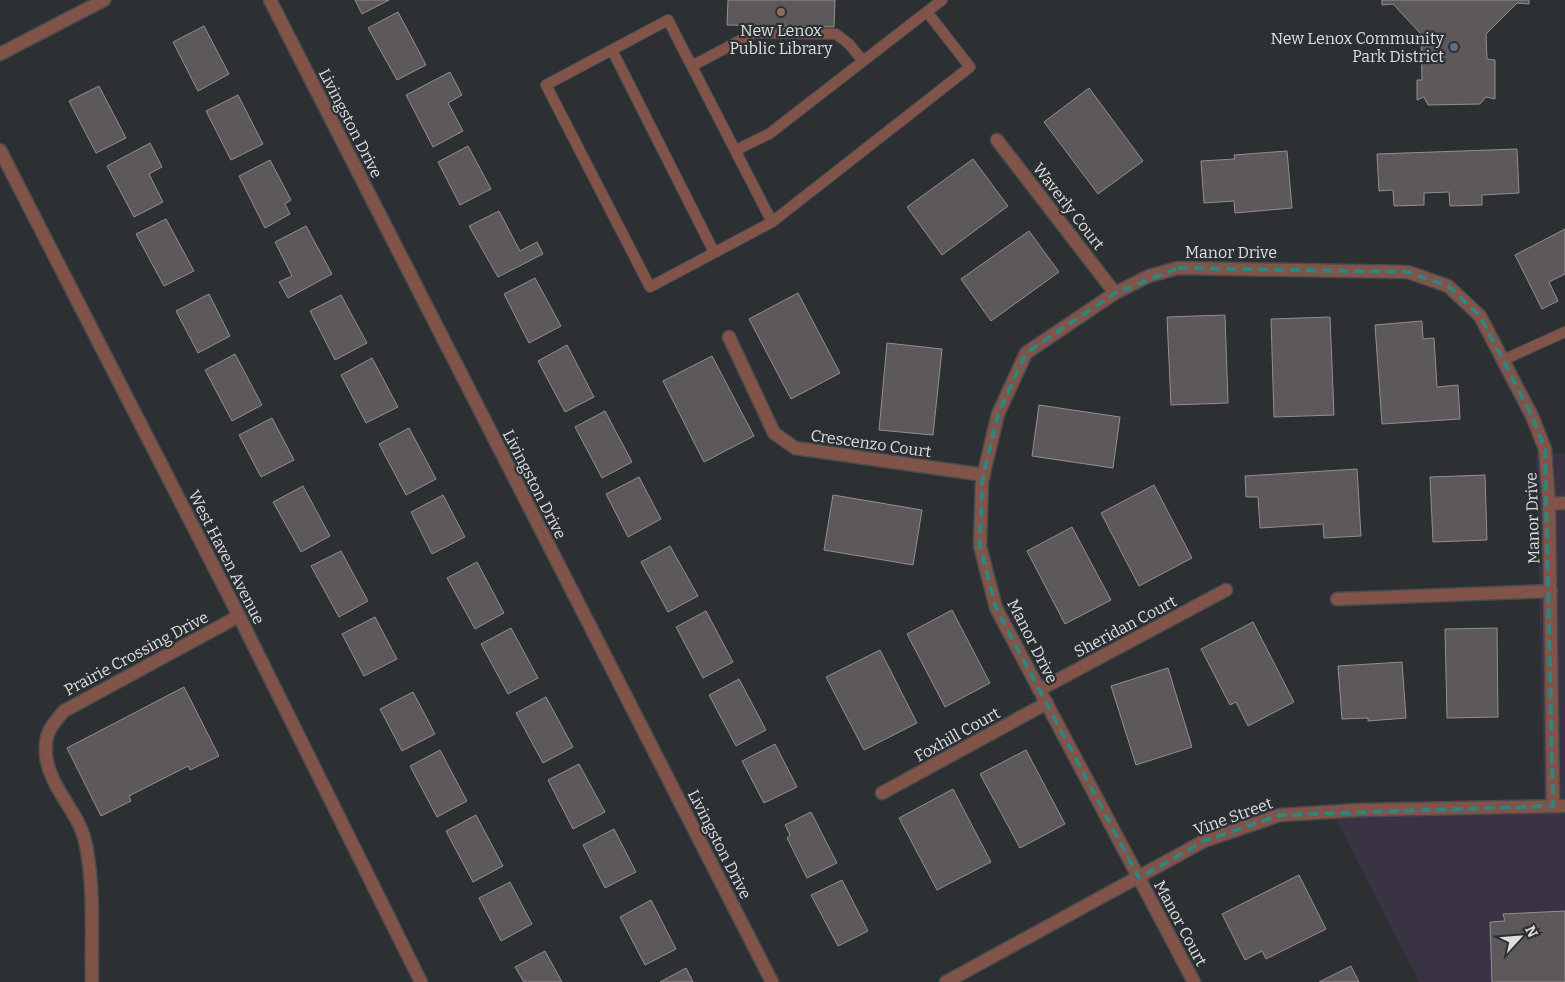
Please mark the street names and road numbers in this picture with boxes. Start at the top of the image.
street label: Livingston Drive [315,65,386,181]
street label: Waverly Court [1029,159,1109,254]
street label: Manor Drive [1185,243,1277,262]
street label: Livingston Drive [499,426,570,542]
street label: Crescenzo Court [809,426,933,461]
street label: Manor Drive [1521,472,1544,564]
street label: West Haven Avenue [185,487,269,627]
street label: Sheridan Court [1071,591,1180,661]
street label: Manor Drive [1003,596,1062,686]
street label: Prairie Crossing Drive [61,607,212,700]
street label: Foxhill Court [911,703,1003,766]
street label: Livingston Drive [684,786,755,902]
street label: Vine Street [1191,793,1275,839]
street label: Manor Court [1150,877,1211,969]

